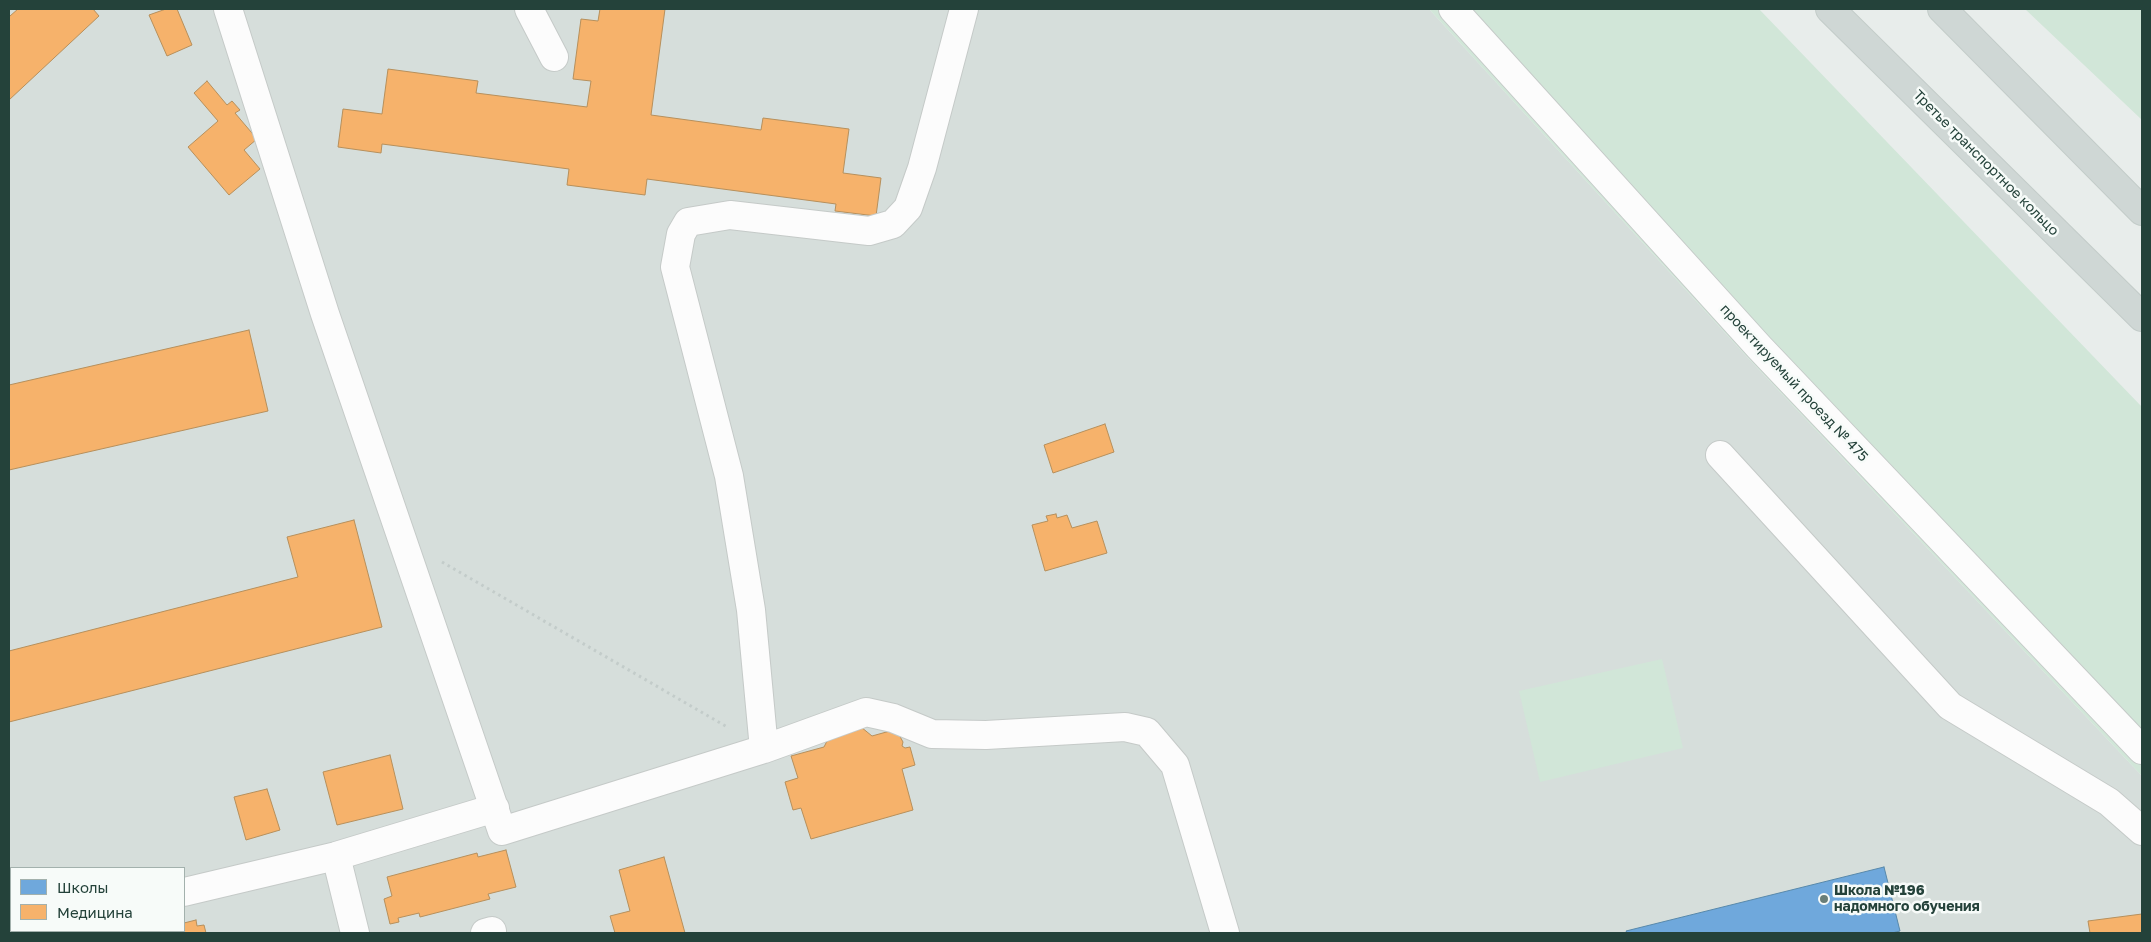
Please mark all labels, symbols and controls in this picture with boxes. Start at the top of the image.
street label: Третье транспортное кольцо [1910,87,2062,239]
street label: проектируемый проезд № 475 [1717,301,1871,465]
legend [10,867,185,932]
text: Школы [57,878,108,896]
place label: Школа №196 надомного обучения [1834,883,1980,916]
marker: Школа №196 надомного обучения [1818,893,1830,905]
text: Медицина [57,903,133,921]

